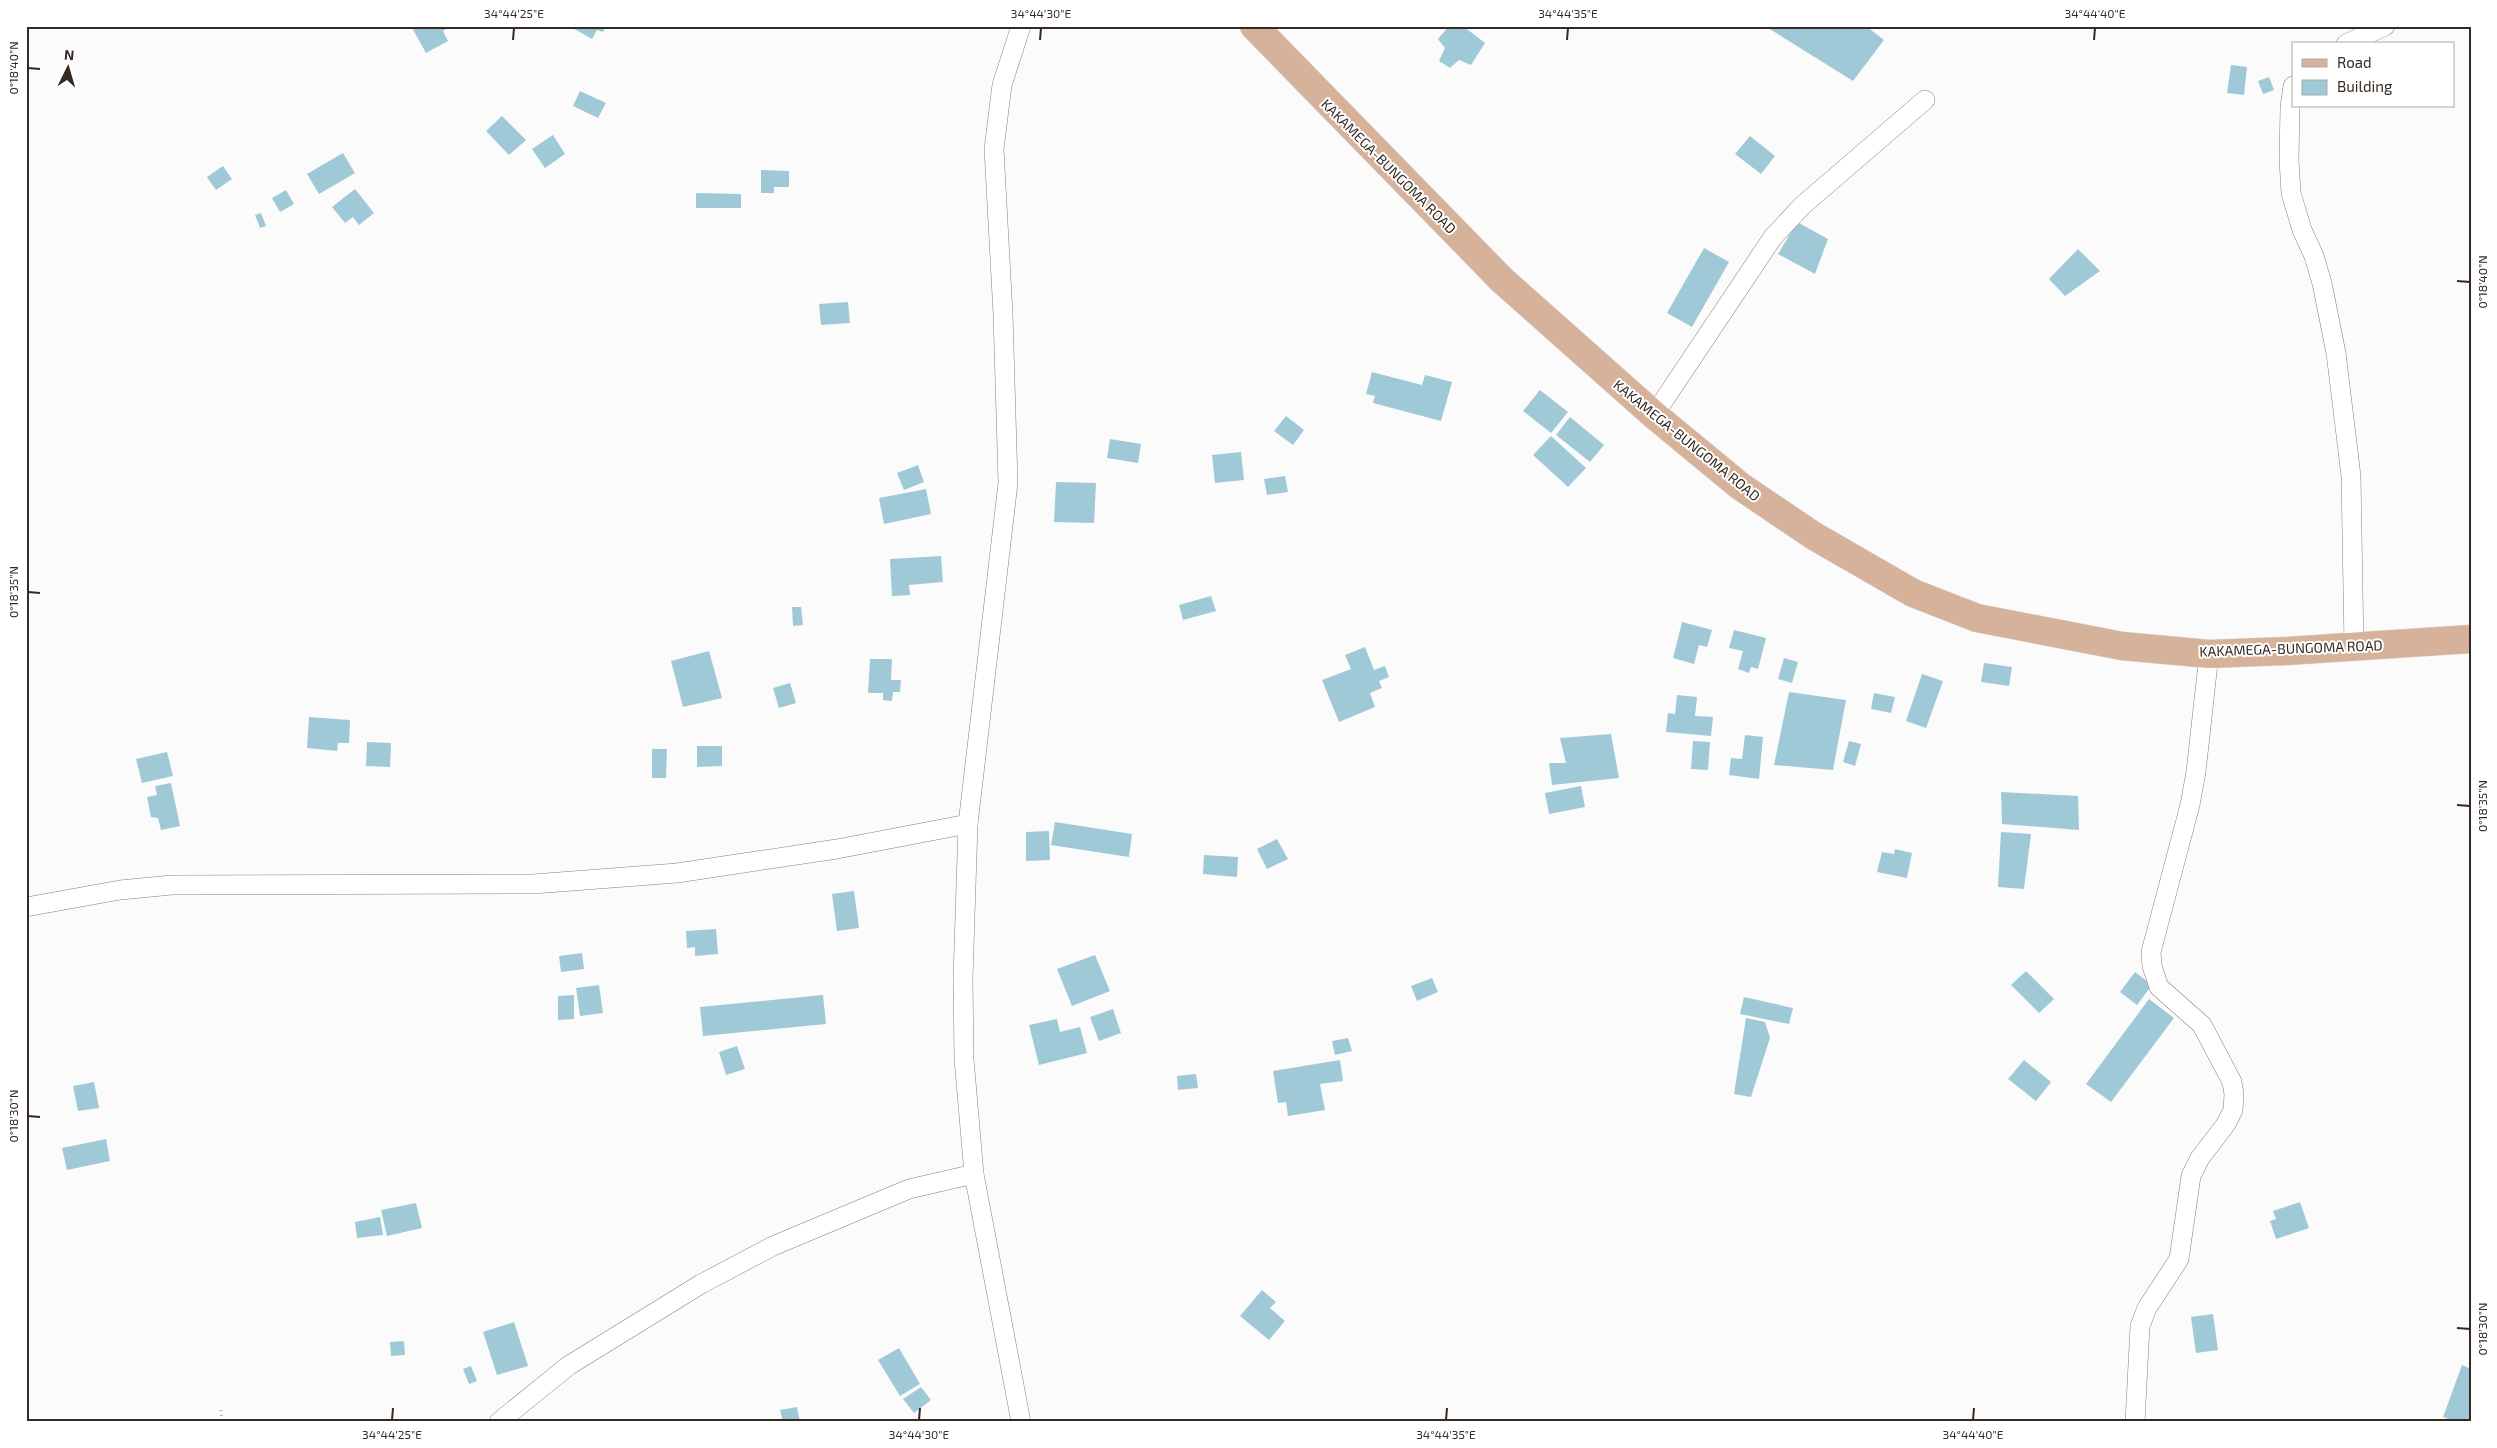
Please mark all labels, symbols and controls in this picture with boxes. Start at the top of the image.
text: 34°44'25"E [484,6,544,20]
text: 34°44'30"E [1011,6,1072,20]
text: 34°44'35"E [1538,6,1598,20]
text: 34°44'40"E [2065,6,2126,20]
text: 0°18'40"N [6,41,20,95]
north arrow [42,42,92,92]
legend [2292,42,2454,108]
text: N [63,46,75,63]
text: Road [2337,53,2372,71]
text: Building [2337,77,2393,95]
street label: KAKAMEGA-BUNGOMA ROAD [1318,95,1460,237]
text: 0°18'40"N [2475,255,2489,309]
street label: KAKAMEGA-BUNGOMA ROAD [1610,376,1764,504]
text: 0°18'35"N [6,566,20,618]
street label: KAKAMEGA-BUNGOMA ROAD [2199,636,2383,660]
text: 0°18'35"N [2475,780,2489,832]
text: 0°18'30"N [6,1090,20,1142]
text: 0°18'30"N [2475,1303,2489,1355]
text: 34°44'25"E [362,1427,422,1441]
text: 34°44'30"E [889,1427,950,1441]
text: 34°44'35"E [1416,1427,1476,1441]
text: 34°44'40"E [1943,1427,2004,1441]

